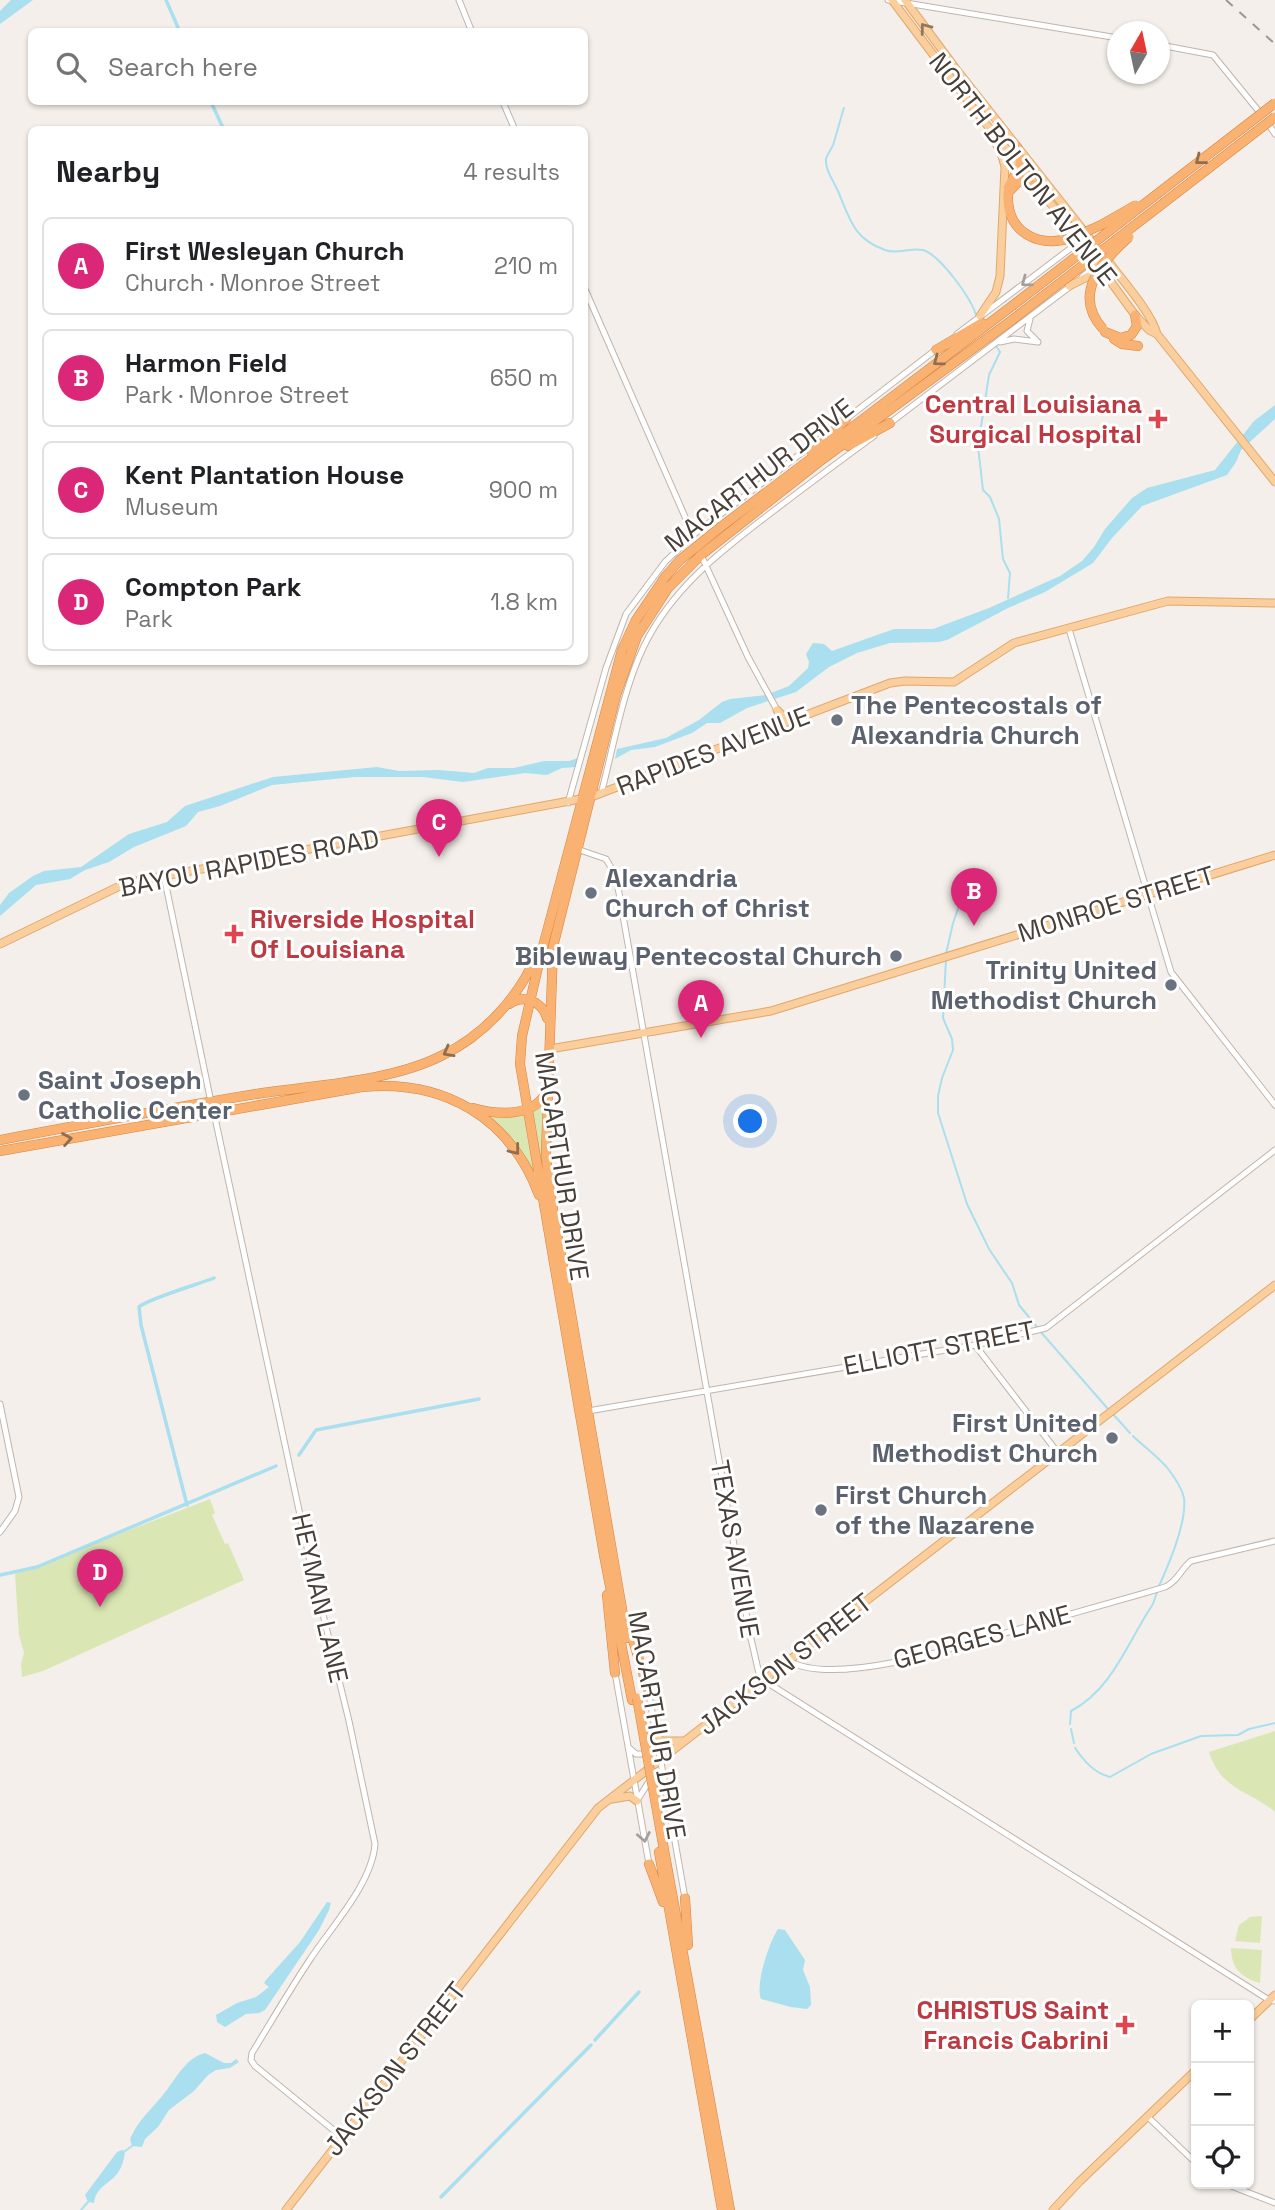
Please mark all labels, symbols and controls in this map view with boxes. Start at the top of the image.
north arrow [1107,21,1170,84]
one-way arrow [921,23,934,36]
search box [28,28,588,105]
street label: NORTH BOLTON AVENUE [921,46,1125,292]
icon: search [52,48,90,86]
text: Search here [108,50,258,84]
text: Nearby [56,152,160,191]
one-way arrow [1196,152,1208,165]
text: 4 results [463,157,560,187]
text: First Wesleyan Church [125,234,405,268]
text: A [74,251,88,281]
text: 210 m [494,251,558,281]
text: Church · Monroe Street [125,268,380,298]
one-way arrow [1021,274,1034,287]
text: Harmon Field [125,346,287,380]
one-way arrow [934,353,946,366]
text: B [73,363,89,393]
text: 650 m [490,363,558,393]
text: Park · Monroe Street [125,380,349,410]
place label: Central Louisiana Surgical Hospital [925,387,1142,451]
street label: MACARTHUR DRIVE [657,390,861,560]
marker: Central Louisiana Surgical Hospital [1148,409,1168,429]
text: Kent Plantation House [125,458,404,492]
text: C [74,475,88,505]
text: 900 m [489,475,558,505]
text: Museum [125,492,219,522]
text: Compton Park [125,570,301,604]
text: D [73,587,89,617]
text: 1.8 km [490,587,558,617]
text: Park [125,604,173,634]
place label: The Pentecostals of Alexandria Church [851,688,1102,752]
street label: RAPIDES AVENUE [612,699,814,803]
marker: The Pentecostals of Alexandria Church [829,712,845,728]
pin: C [416,799,462,857]
street label: BAYOU RAPIDES ROAD [116,821,382,905]
street label: MONROE STREET [1014,858,1218,950]
place label: Alexandria Church of Christ [605,861,810,925]
pin: B [951,868,997,926]
marker: Alexandria Church of Christ [583,885,599,901]
place label: Riverside Hospital Of Louisiana [250,902,475,966]
marker: Riverside Hospital Of Louisiana [224,924,244,944]
place label: Bibleway Pentecostal Church [515,939,882,973]
marker: Bibleway Pentecostal Church [888,948,904,964]
place label: Trinity United Methodist Church [931,953,1157,1017]
marker: Trinity United Methodist Church [1163,977,1179,993]
pin: A [678,980,724,1038]
one-way arrow [443,1044,455,1057]
street label: MACARTHUR DRIVE [527,1049,597,1283]
place label: Saint Joseph Catholic Center [38,1063,232,1127]
marker: Saint Joseph Catholic Center [16,1087,32,1103]
your location [733,1104,767,1138]
one-way arrow [61,1132,73,1147]
one-way arrow [507,1143,520,1155]
street label: ELLIOTT STREET [841,1313,1037,1383]
place label: First United Methodist Church [872,1406,1098,1470]
marker: First United Methodist Church [1104,1430,1120,1446]
street label: TEXAS AVENUE [703,1457,767,1641]
place label: First Church of the Nazarene [835,1478,1035,1542]
marker: First Church of the Nazarene [813,1502,829,1518]
street label: HEYMAN LANE [284,1510,356,1686]
pin: D [77,1549,123,1607]
street label: JACKSON STREET [691,1585,879,1743]
street label: GEORGES LANE [889,1597,1075,1677]
street label: MACARTHUR DRIVE [620,1608,694,1842]
one-way arrow [636,1831,651,1843]
street label: JACKSON STREET [316,1975,474,2163]
place label: CHRISTUS Saint Francis Cabrini [916,1993,1109,2057]
map controls [1191,2000,1254,2189]
button: + [1191,2000,1254,2063]
marker: CHRISTUS Saint Francis Cabrini [1115,2015,1135,2035]
button: − [1191,2063,1254,2126]
button: locate [1191,2126,1254,2189]

